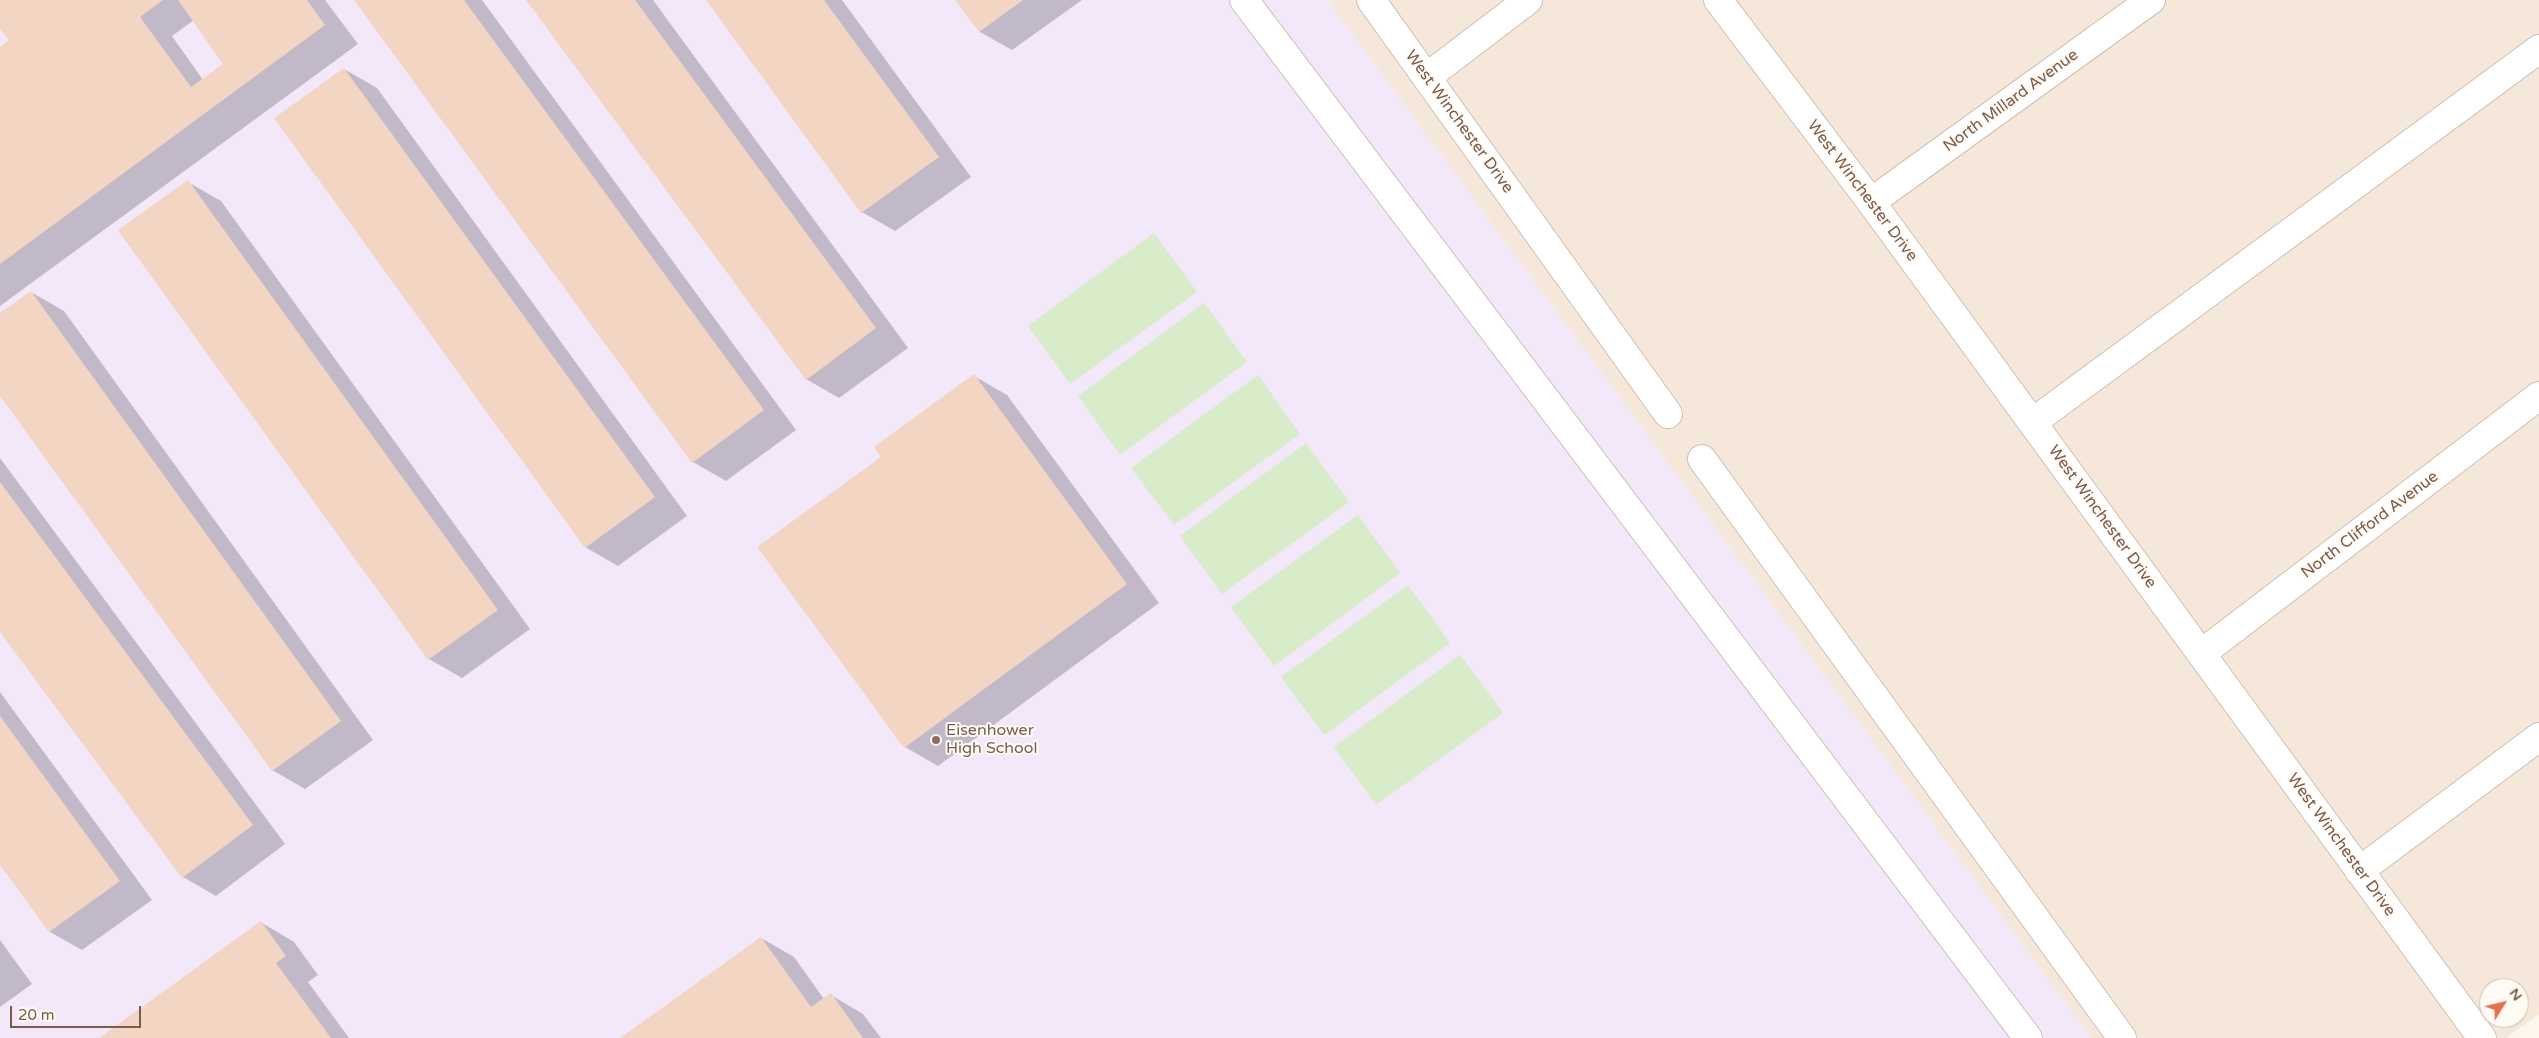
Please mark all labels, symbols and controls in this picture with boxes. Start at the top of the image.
street label: North Millard Avenue [1940,46,2082,156]
street label: West Winchester Drive [1401,47,1517,197]
street label: West Winchester Drive [1803,117,1921,265]
street label: West Winchester Drive [2044,442,2160,592]
street label: North Clifford Avenue [2298,467,2442,583]
place label: Eisenhower High School [946,721,1037,759]
marker: Eisenhower High School [930,734,942,746]
street label: West Winchester Drive [2283,770,2399,920]
north arrow [2479,978,2529,1028]
text: N [2506,985,2526,1004]
scale bar [12,996,144,1028]
text: 20 m [18,1006,55,1024]

